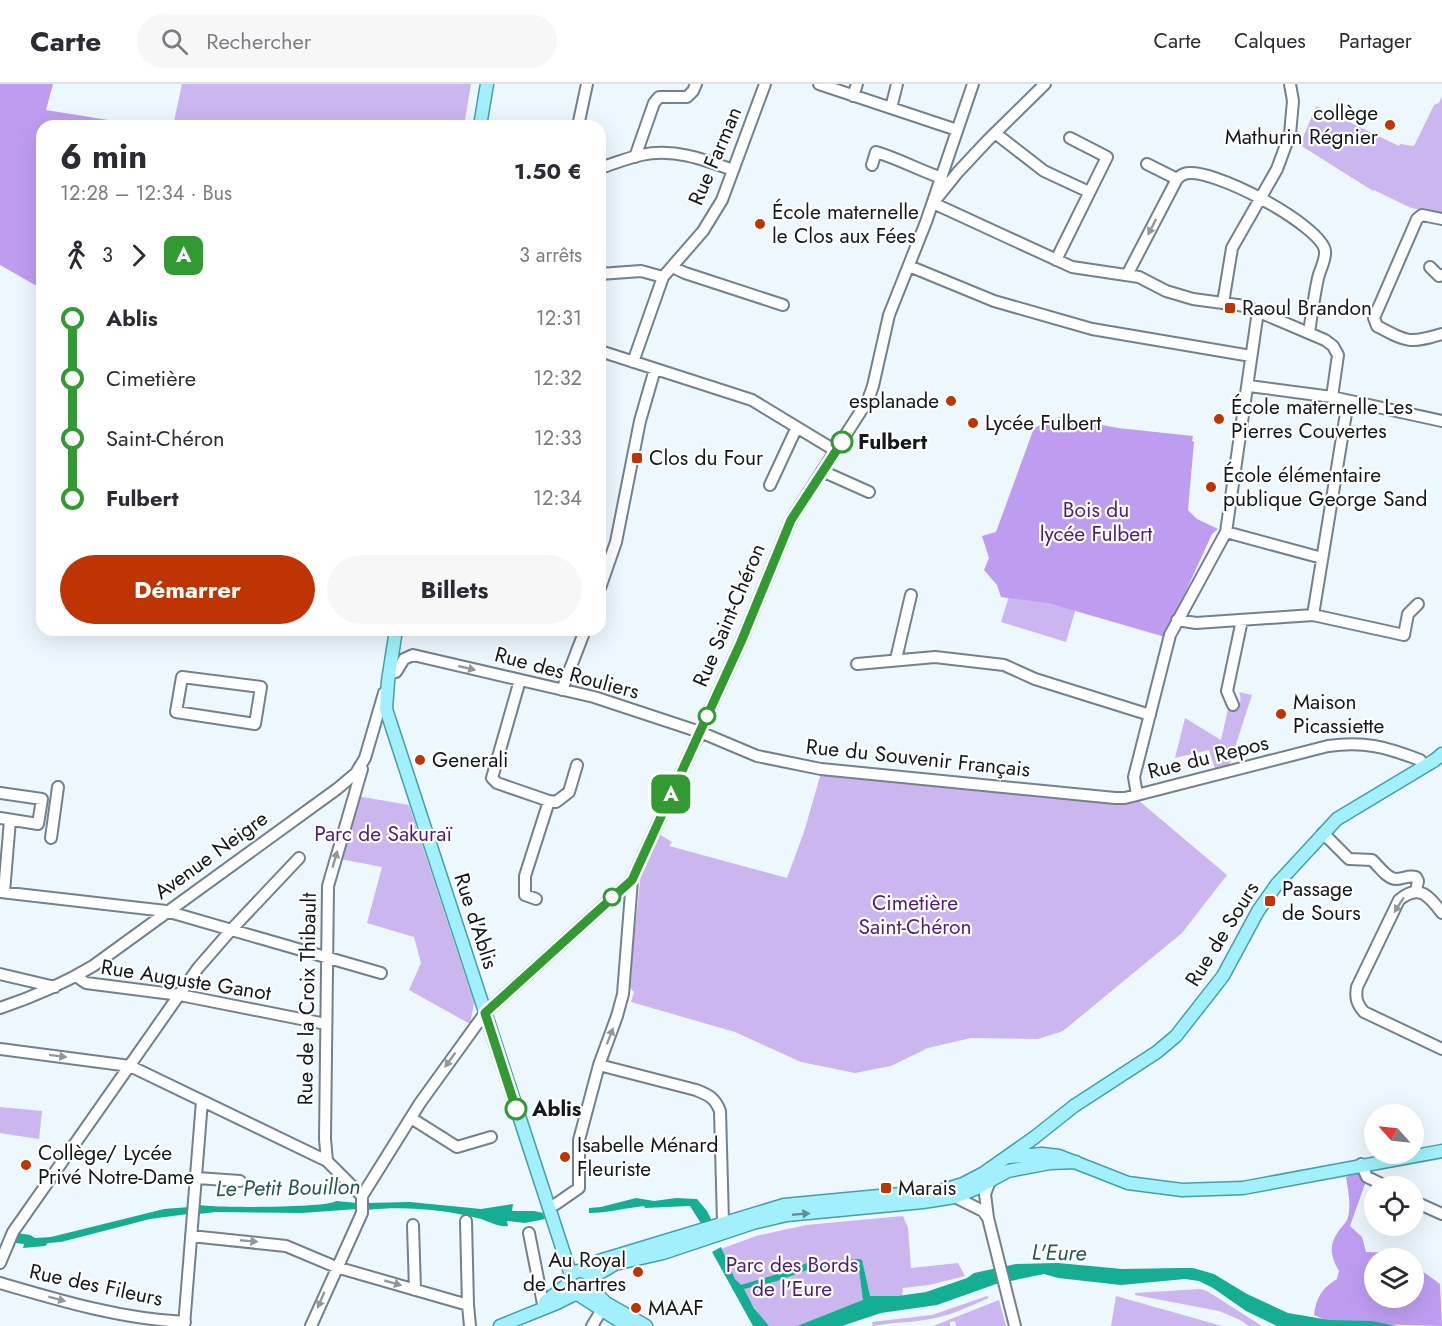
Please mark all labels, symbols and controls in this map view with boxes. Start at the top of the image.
search box [137,14,557,68]
text: Carte [30,21,101,62]
icon: search [158,25,191,58]
text: Rechercher [206,25,311,57]
text: Carte [1154,26,1201,56]
text: Calques [1234,26,1306,56]
text: Partager [1339,26,1412,56]
place label: collège Mathurin Régnier [1225,98,1379,152]
street label: Rue Farman [681,102,749,210]
marker: collège Mathurin Régnier [1383,118,1397,132]
text: 6 min [60,133,147,180]
text: 1.50 € [514,155,582,187]
text: 12:28 – 12:34 · Bus [60,179,232,208]
place label: École maternelle le Clos aux Fées [772,197,919,251]
marker: École maternelle le Clos aux Fées [753,217,767,231]
one-way arrow [1147,219,1157,236]
icon: walk [60,239,93,272]
icon: forward [122,239,155,272]
text: A [176,240,191,270]
text: 3 [102,241,113,270]
text: 3 arrêts [519,241,582,270]
place label: Raoul Brandon [1242,293,1372,323]
marker: Raoul Brandon [1223,301,1237,315]
text: Ablis [106,302,158,334]
text: 12:31 [536,304,582,333]
text: Cimetière [106,362,196,394]
text: 12:32 [533,364,582,393]
place label: esplanade [849,386,939,416]
place label: École maternelle Les Pierres Couvertes [1231,392,1413,446]
marker: esplanade [944,394,958,408]
place label: Lycée Fulbert [985,408,1101,438]
marker: École maternelle Les Pierres Couvertes [1212,412,1226,426]
marker: Lycée Fulbert [966,416,980,430]
text: Saint-Chéron [106,422,225,454]
text: 12:33 [534,424,582,453]
place label: Fulbert [858,427,928,457]
marker: Fulbert [831,431,853,453]
place label: Clos du Four [649,443,764,473]
marker: Clos du Four [630,451,644,465]
place label: École élémentaire publique George Sand [1223,460,1428,514]
marker: École élémentaire publique George Sand [1204,480,1218,494]
text: Fulbert [106,482,179,514]
text: 12:34 [533,484,582,513]
park label: Bois du lycée Fulbert [1040,495,1152,549]
street label: Rue Saint-Chéron [685,539,773,691]
button: Démarrer [60,555,315,624]
button: Billets [327,555,582,624]
street label: Rue des Rouliers [491,639,643,707]
one-way arrow [457,663,476,673]
place label: Maison Picassiette [1293,687,1384,741]
unlabelled marker [698,707,716,725]
marker: Maison Picassiette [1274,707,1288,721]
street label: Rue du Repos [1144,727,1272,787]
street label: Rue du Souvenir Français [804,731,1032,785]
place label: Generali [432,745,509,775]
marker: Generali [413,753,427,767]
line badge: A [652,774,690,814]
text: A [663,779,679,809]
street label: Avenue Neigre [148,803,274,906]
park label: Parc de Sakuraï [314,819,452,849]
one-way arrow [331,850,340,868]
street label: Rue d'Ablis [446,869,506,973]
place label: Passage de Sours [1282,874,1361,928]
street label: Rue de Sours [1178,876,1266,992]
unlabelled marker [603,888,621,906]
park label: Cimetière Saint-Chéron [858,888,972,942]
street label: Rue de la Croix Thibault [290,892,324,1106]
marker: Passage de Sours [1263,894,1277,908]
one-way arrow [1393,896,1404,913]
street label: Rue Auguste Ganot [99,952,273,1008]
one-way arrow [605,1027,615,1045]
one-way arrow [49,1051,68,1061]
one-way arrow [444,1052,456,1068]
place label: Ablis [531,1094,582,1124]
marker: Ablis [505,1098,527,1120]
north arrow [1364,1104,1424,1164]
map controls [1364,1104,1424,1308]
place label: Isabelle Ménard Fleuriste [577,1130,718,1184]
place label: Collège/ Lycée Privé Notre-Dame [38,1138,194,1192]
marker: Isabelle Ménard Fleuriste [558,1150,572,1164]
marker: Collège/ Lycée Privé Notre-Dame [19,1158,33,1172]
water label: Le Petit Bouillon [215,1170,361,1204]
place label: Marais [898,1173,956,1203]
button: locate [1364,1176,1424,1236]
marker: Marais [879,1181,893,1195]
one-way arrow [792,1209,811,1219]
water label: L'Eure [1031,1236,1087,1268]
one-way arrow [240,1237,259,1246]
place label: Au Royal de Chartres [523,1245,626,1299]
button: layers [1364,1248,1424,1308]
park label: Parc des Bords de l'Eure [726,1250,858,1304]
street label: Rue des Fileurs [26,1256,166,1314]
marker: Au Royal de Chartres [631,1265,645,1279]
one-way arrow [384,1279,402,1288]
one-way arrow [316,1291,326,1309]
place label: MAAF [648,1293,704,1323]
one-way arrow [47,1294,66,1304]
marker: MAAF [629,1301,643,1315]

